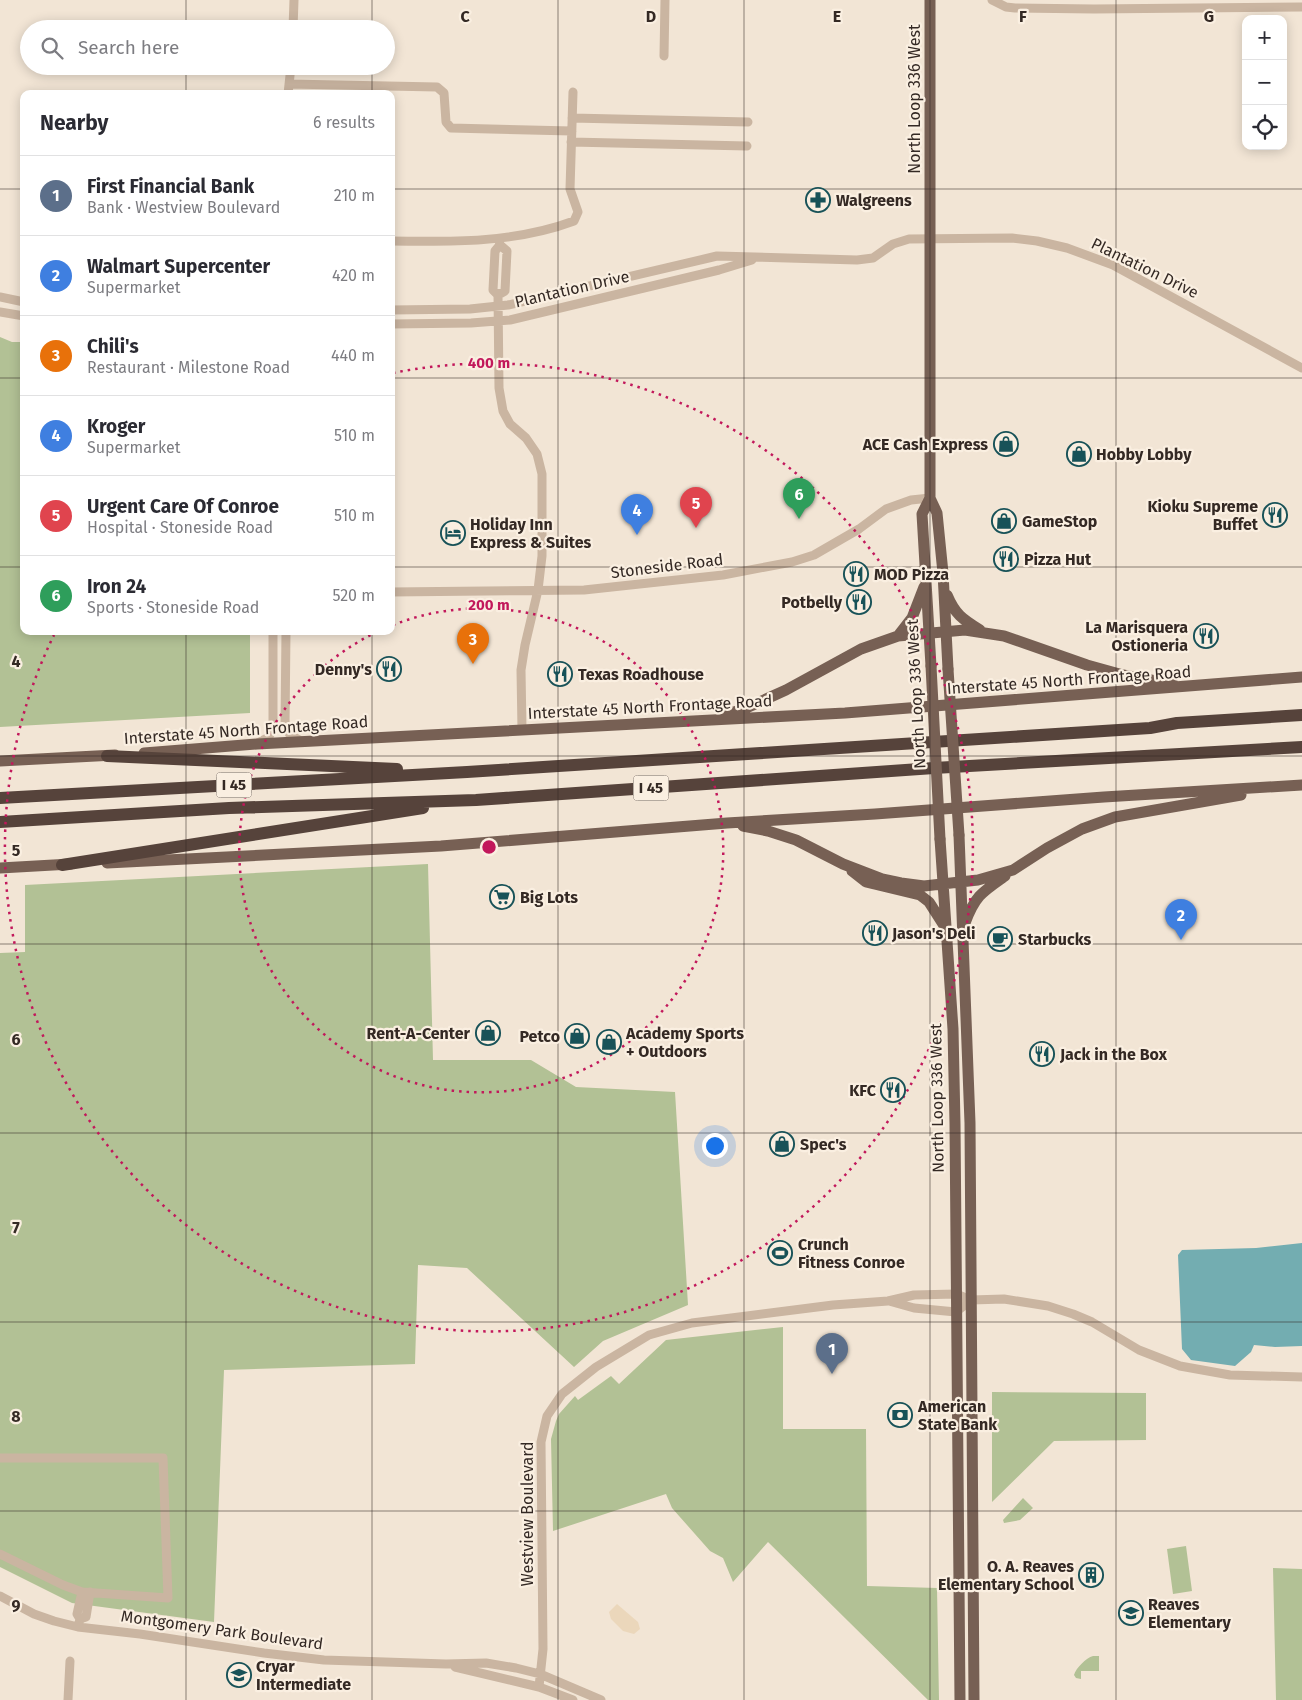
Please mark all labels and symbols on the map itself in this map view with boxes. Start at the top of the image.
text: C [460,7,470,26]
text: D [646,7,656,26]
text: E [833,7,841,26]
text: F [1019,7,1027,26]
text: G [1204,7,1214,26]
street label: North Loop 336 West [905,24,924,174]
pharmacy icon: Walgreens [805,187,831,213]
place label: Walgreens [836,191,912,210]
street label: Plantation Drive [1088,234,1202,302]
street label: Plantation Drive [513,267,631,311]
text: 400 m [468,354,510,372]
shop icon: ACE Cash Express [993,431,1019,457]
place label: ACE Cash Express [862,435,988,454]
shop icon: Hobby Lobby [1066,441,1092,467]
place label: Hobby Lobby [1096,445,1192,464]
pin: 6 [783,478,815,519]
pin: 5 [680,487,712,528]
pin: 4 [621,494,653,535]
place label: Kioku Supreme Buffet [1147,497,1259,534]
restaurant icon: Kioku Supreme Buffet [1262,502,1288,528]
shop icon: GameStop [991,508,1017,534]
place label: GameStop [1022,512,1097,531]
place label: Holiday Inn Express & Suites [470,515,592,552]
hotel icon: Holiday Inn Express & Suites [440,520,466,546]
restaurant icon: Pizza Hut [993,546,1019,572]
street label: Stoneside Road [610,550,724,582]
place label: Pizza Hut [1024,550,1092,569]
restaurant icon: MOD Pizza [843,561,869,587]
place label: MOD Pizza [874,565,949,584]
restaurant icon: Potbelly [846,589,872,615]
place label: Potbelly [781,593,843,612]
text: 200 m [468,596,510,614]
place label: La Marisquera Ostioneria [1085,618,1188,655]
street label: North Loop 336 West [903,619,929,769]
pin: 3 [457,623,489,664]
restaurant icon: La Marisquera Ostioneria [1193,623,1219,649]
text: 4 [11,652,21,671]
restaurant icon: Denny's [376,656,402,682]
place label: Denny's [315,660,372,679]
restaurant icon: Texas Roadhouse [547,661,573,687]
street label: Interstate 45 North Frontage Road [946,662,1192,698]
place label: Texas Roadhouse [578,665,704,684]
street label: Interstate 45 North Frontage Road [527,691,773,723]
street label: Interstate 45 North Frontage Road [123,712,369,748]
road number: I 45 [216,772,252,798]
road number: I 45 [634,776,668,800]
centre of rings [480,838,498,856]
text: 5 [12,841,21,860]
supermarket icon: Big Lots [489,884,515,910]
place label: Big Lots [520,888,578,907]
pin: 2 [1165,899,1197,940]
restaurant icon: Jason's Deli [862,920,888,946]
place label: Jason's Deli [891,924,976,943]
cafe icon: Starbucks [987,926,1013,952]
place label: Starbucks [1018,930,1091,949]
shop icon: Rent-A-Center [475,1020,501,1046]
shop icon: Petco [564,1023,590,1049]
street label: North Loop 336 West [926,1023,948,1173]
place label: Rent-A-Center [367,1024,471,1043]
place label: Academy Sports + Outdoors [625,1024,744,1061]
place label: Petco [519,1027,560,1046]
shop icon: Academy Sports + Outdoors [596,1029,622,1055]
text: 6 [11,1030,21,1049]
restaurant icon: Jack in the Box [1029,1041,1055,1067]
place label: Jack in the Box [1059,1045,1168,1064]
restaurant icon: KFC [880,1077,906,1103]
place label: KFC [849,1081,877,1100]
shop icon: Spec's [769,1131,795,1157]
your location [702,1133,728,1159]
place label: Spec's [800,1135,847,1154]
text: 7 [12,1218,20,1237]
place label: Crunch Fitness Conroe [798,1235,905,1272]
sports icon: Crunch Fitness Conroe [767,1240,793,1266]
pin: 1 [816,1333,848,1374]
place label: American State Bank [917,1397,997,1434]
bank icon: American State Bank [887,1402,913,1428]
text: 8 [11,1407,21,1426]
street label: Westview Boulevard [518,1442,537,1587]
place label: O. A. Reaves Elementary School [938,1557,1074,1594]
building icon: O. A. Reaves Elementary School [1078,1562,1104,1588]
place label: Reaves Elementary [1148,1595,1232,1632]
text: 9 [12,1596,21,1615]
school or university icon: Reaves Elementary [1118,1600,1144,1626]
street label: Montgomery Park Boulevard [120,1606,324,1654]
place label: Cryar Intermediate [256,1657,351,1694]
school or university icon: Cryar Intermediate [226,1662,252,1688]

